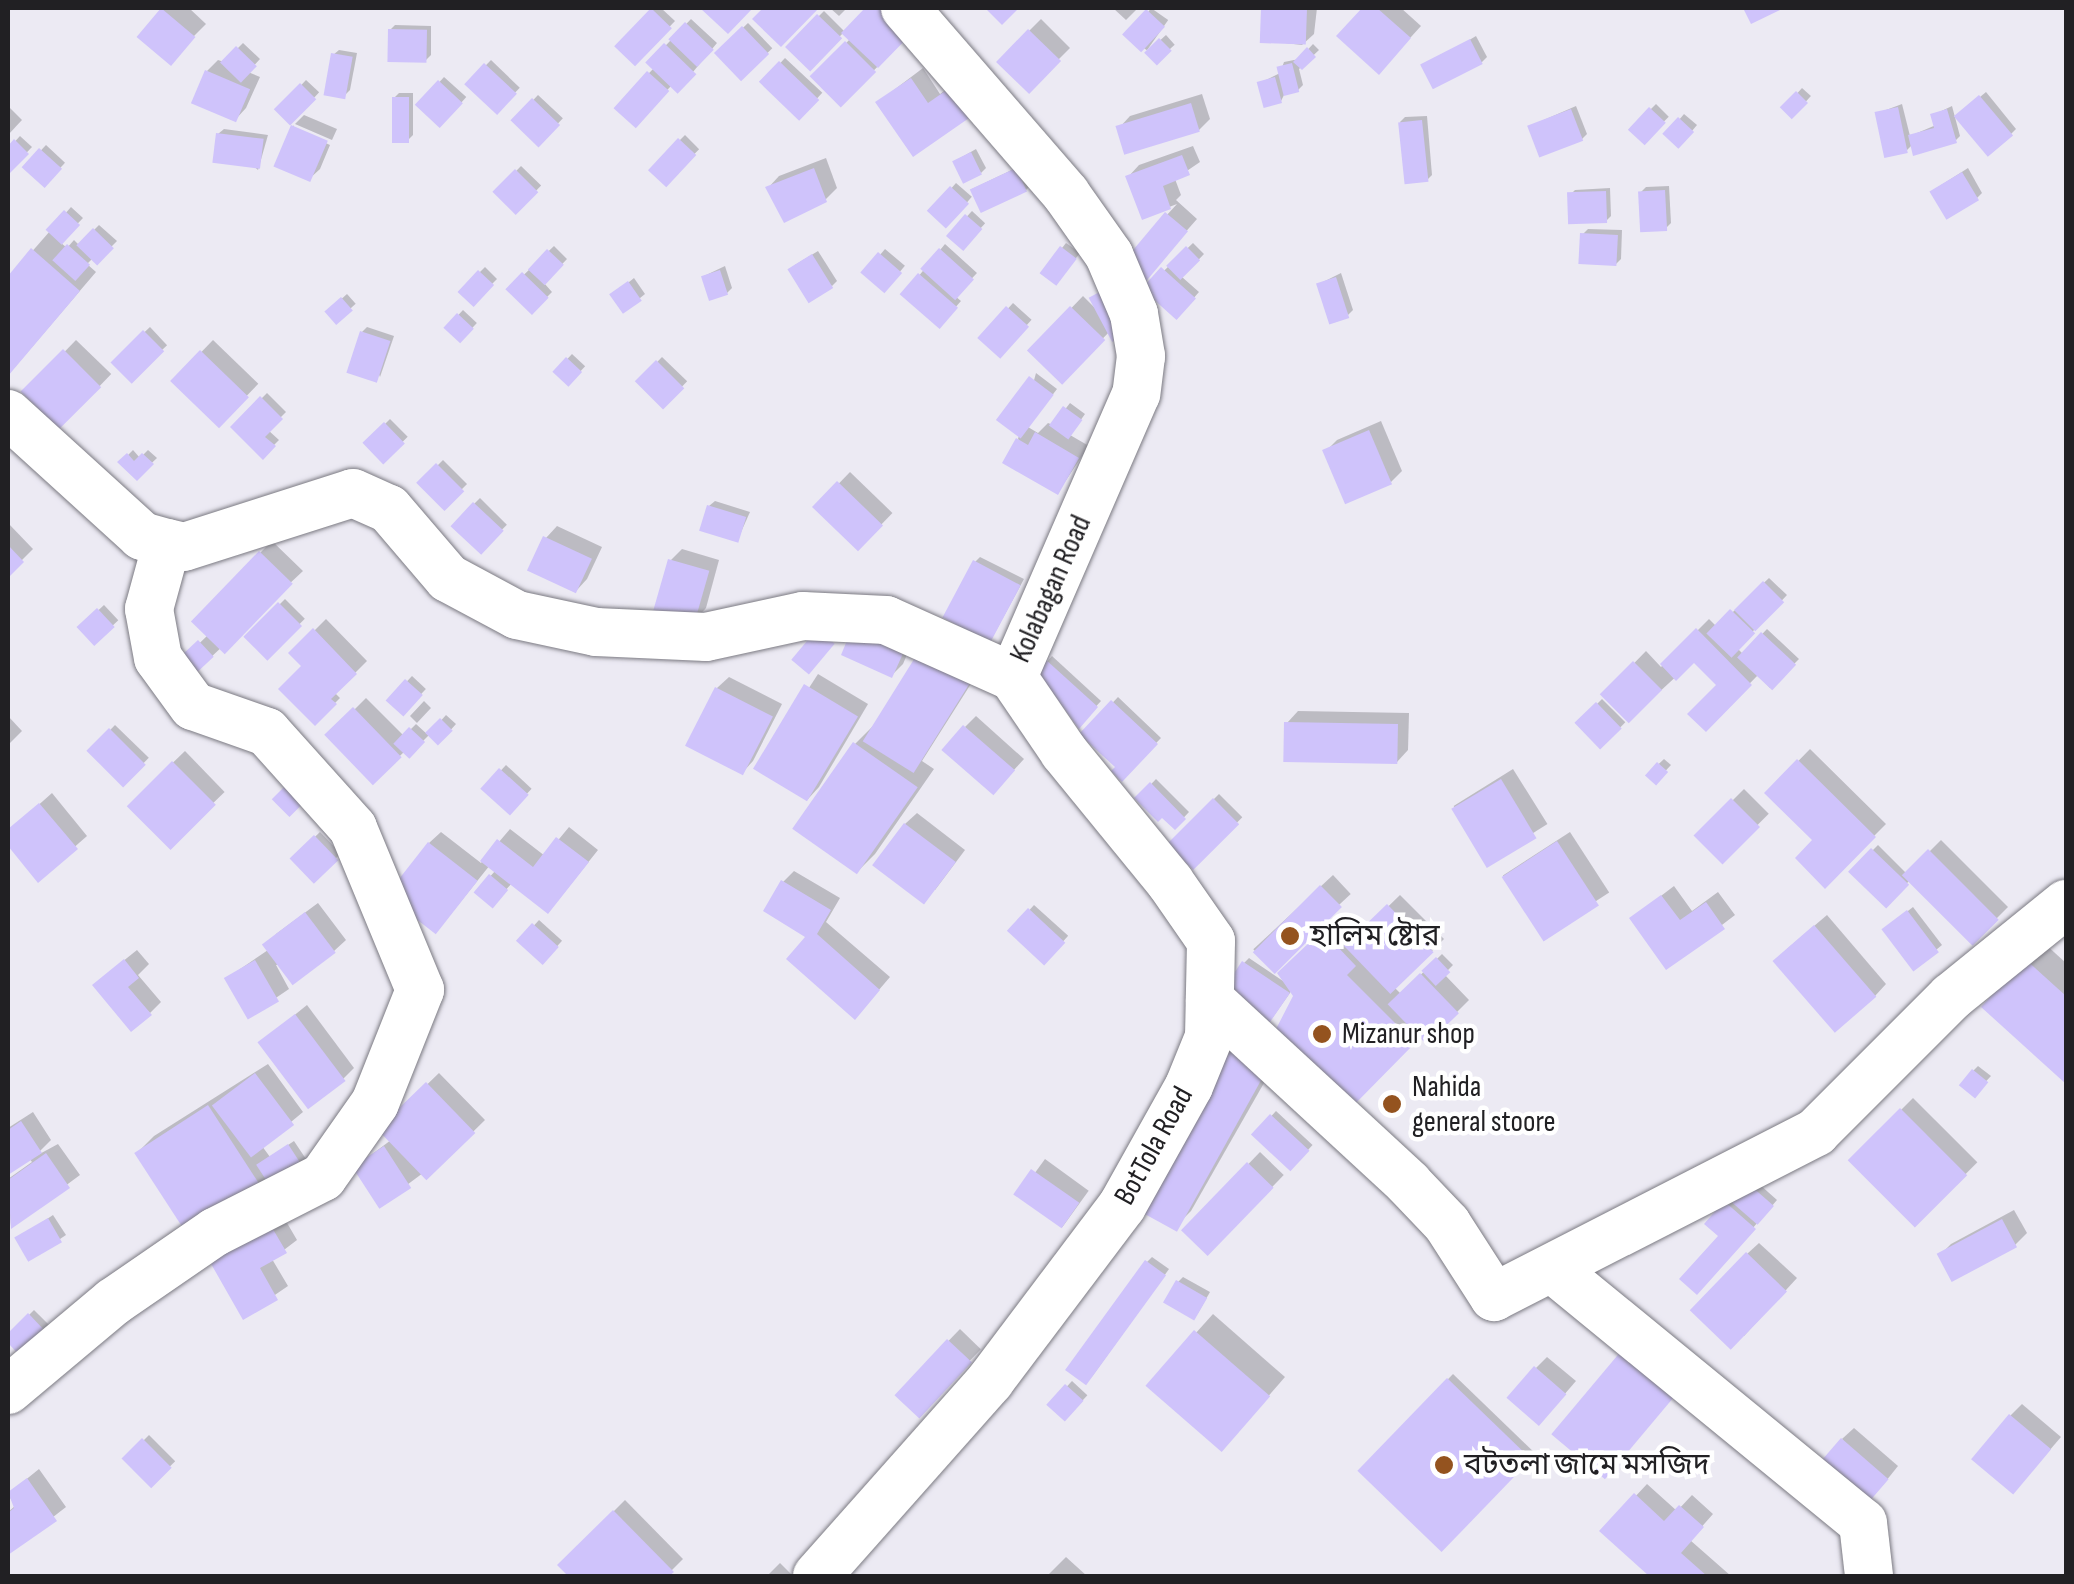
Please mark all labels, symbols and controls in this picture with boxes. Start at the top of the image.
street label: Kolabagan Road [1003,510,1099,668]
place label: হালিম ষ্টোর [1310,918,1440,954]
marker: হালিম ষ্টোর [1279,925,1301,947]
place label: Mizanur shop [1342,1016,1475,1052]
marker: Mizanur shop [1311,1023,1333,1045]
place label: Nahida general stoore [1412,1069,1556,1140]
street label: BotTola Road [1107,1081,1201,1211]
marker: Nahida general stoore [1381,1093,1403,1115]
place label: বটতলা জামে মসজিদ [1464,1447,1709,1483]
marker: বটতলা জামে মসজিদ [1433,1454,1455,1476]

